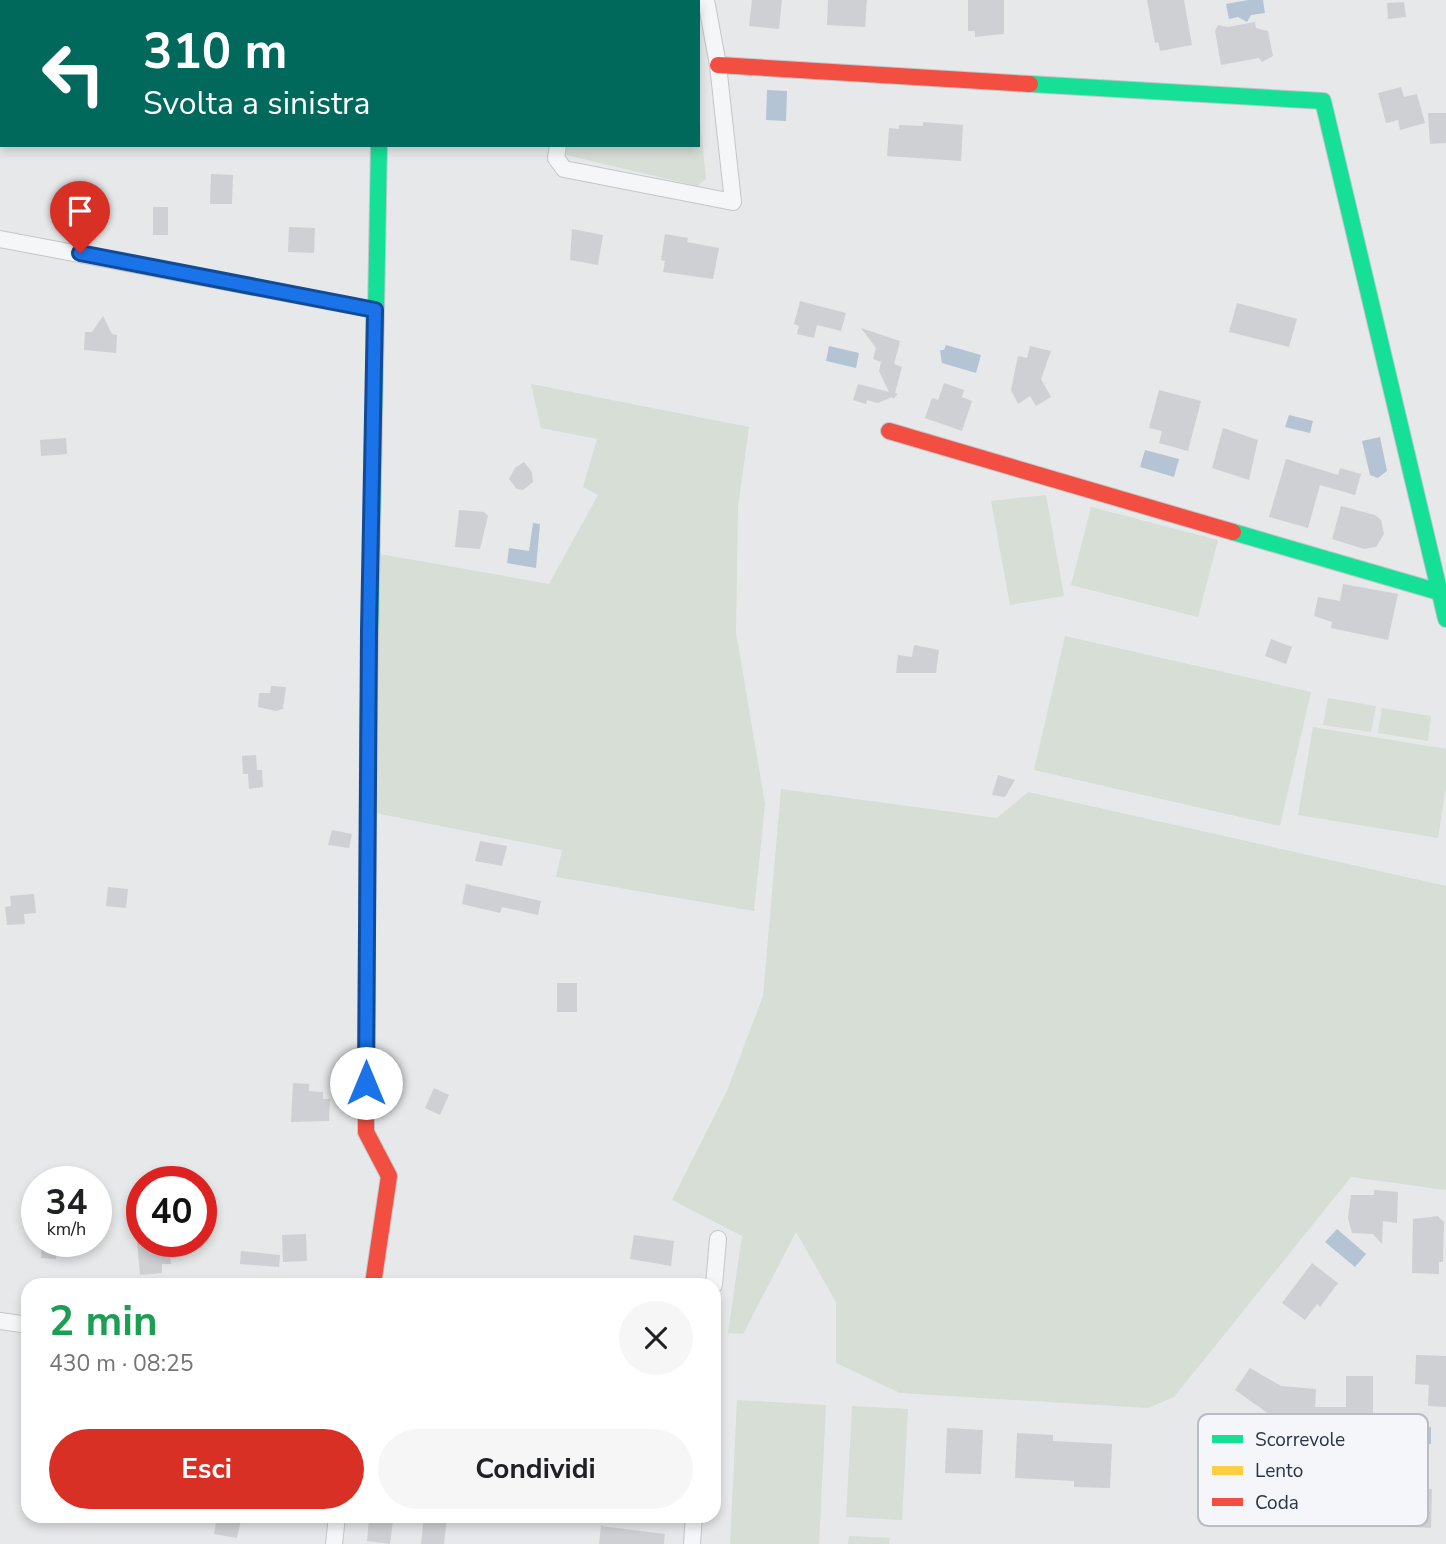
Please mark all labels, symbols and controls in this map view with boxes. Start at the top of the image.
text: 310 m [143,18,287,85]
icon: left [28,28,119,119]
text: Svolta a sinistra [143,82,370,125]
pin [50,181,110,253]
icon: arrive [61,192,99,230]
position arrow [329,1046,403,1120]
speed limit sign: 40 [126,1166,217,1257]
text: 34 [45,1179,88,1226]
text: km/h [47,1217,86,1241]
text: 2 min [49,1293,158,1350]
button: close [619,1301,693,1375]
text: 430 m · 08:25 [49,1348,194,1379]
legend [1198,1414,1428,1526]
text: Scorrevole [1255,1427,1345,1453]
button: Esci [49,1429,364,1509]
button: Condividi [378,1429,693,1509]
text: Lento [1255,1458,1303,1484]
text: Coda [1255,1490,1299,1516]

